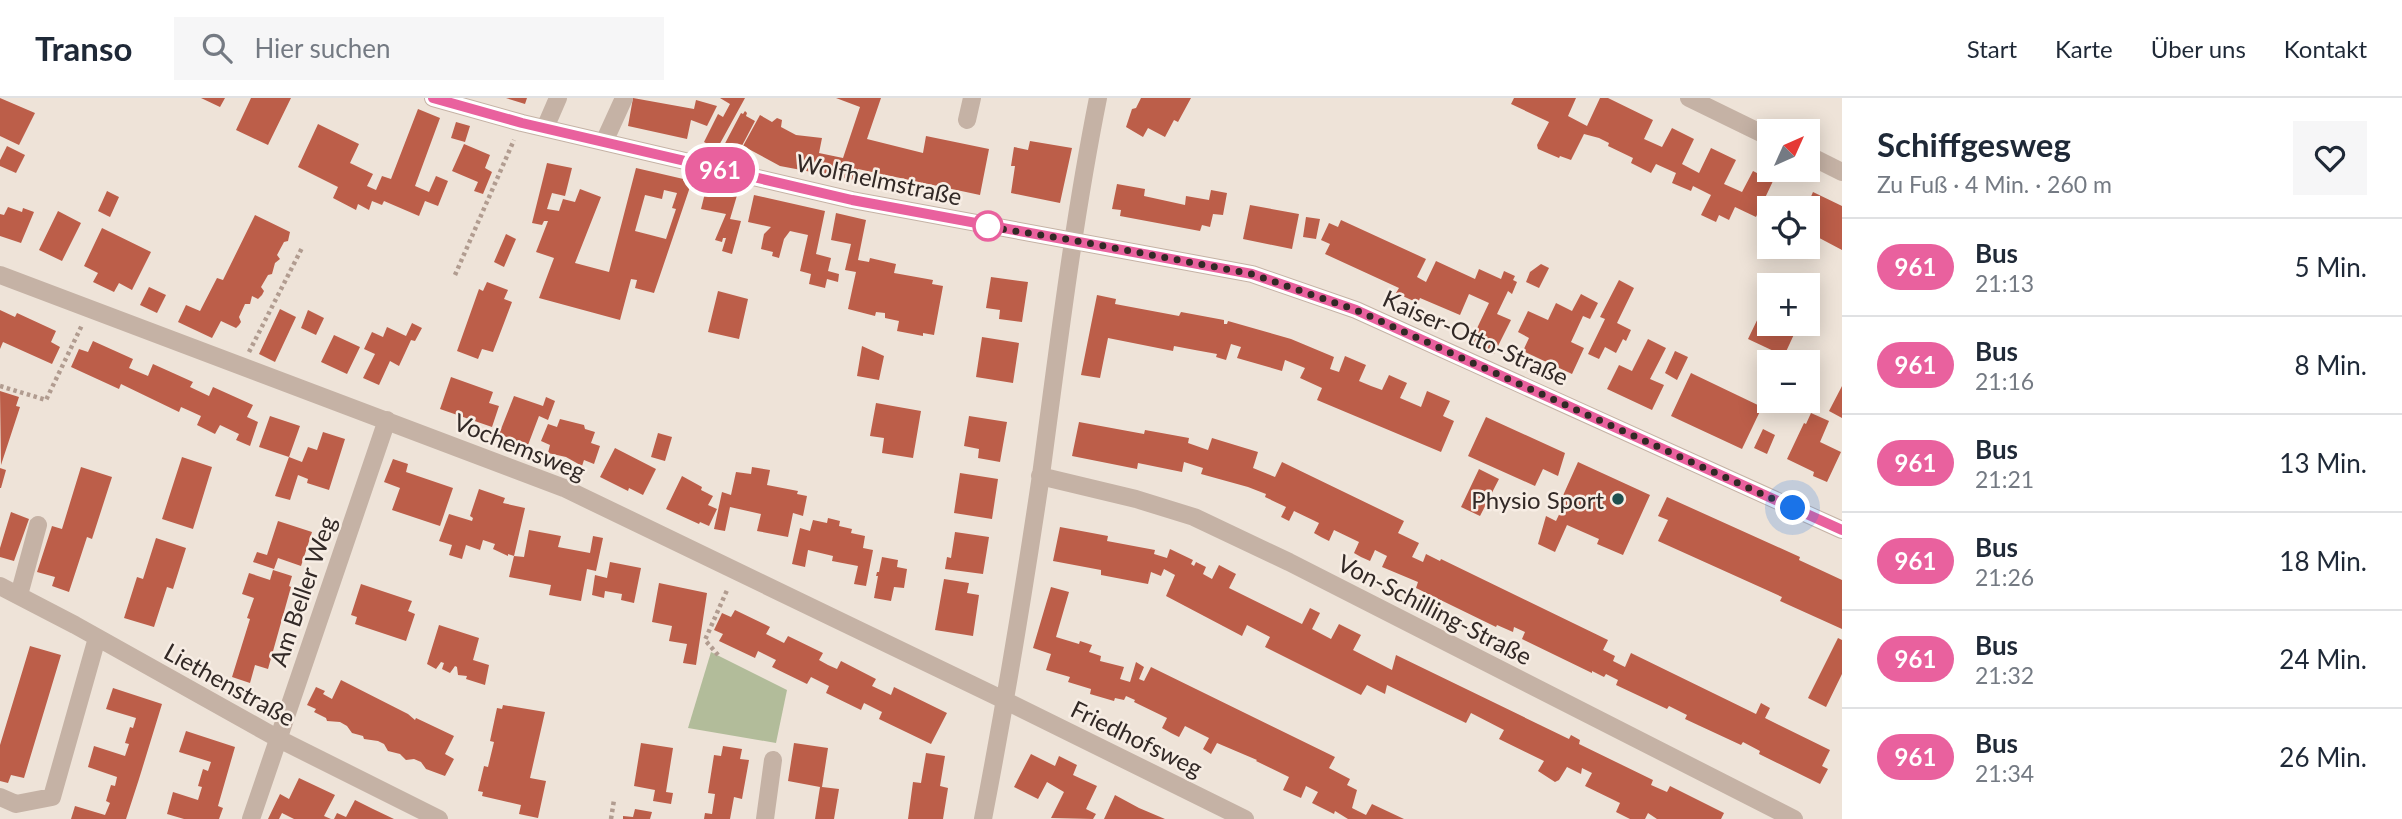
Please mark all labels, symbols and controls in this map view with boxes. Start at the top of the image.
search box [174,17,664,80]
text: Transo [35,28,132,68]
icon: search [198,29,236,67]
text: Hier suchen [254,32,391,64]
text: Start [1967,34,2017,63]
text: Karte [2055,34,2113,63]
text: Über uns [2151,34,2246,63]
text: Kontakt [2284,34,2367,63]
north arrow [1757,119,1820,182]
map controls [1757,119,1820,413]
button: heart [2293,121,2367,195]
text: Schiffgesweg [1877,124,2071,164]
line badge: 961 [680,147,760,193]
street label: Wolfhelmstraße [793,147,965,211]
text: 961 [699,155,741,184]
text: Zu Fuß · 4 Min. · 260 m [1877,170,2112,198]
button: locate [1757,196,1820,259]
unlabelled marker [973,211,1003,241]
text: Bus [1975,237,2018,269]
text: 5 Min. [2294,251,2367,283]
text: 961 [1895,252,1936,281]
text: 21:13 [1975,269,2034,297]
button: + [1757,273,1820,336]
street label: Kaiser-Otto-Straße [1379,283,1573,391]
text: Bus [1975,335,2018,367]
text: 8 Min. [2294,349,2367,381]
button: − [1757,350,1820,413]
text: 961 [1895,350,1936,379]
text: 21:16 [1975,367,2034,395]
street label: Vochemsweg [450,406,590,486]
text: Bus [1975,433,2018,465]
text: 13 Min. [2279,447,2367,479]
text: 961 [1895,448,1936,477]
text: 21:21 [1975,465,2034,493]
place label: Physio Sport [1471,485,1604,514]
your location [1775,490,1810,525]
marker: Physio Sport [1610,491,1626,507]
street label: Am Beller Weg [263,512,341,670]
text: Bus [1975,531,2018,563]
text: 18 Min. [2279,545,2367,577]
text: 961 [1895,546,1936,575]
street label: Von-Schilling-Straße [1333,548,1537,670]
text: 21:26 [1975,563,2034,591]
text: Bus [1975,629,2018,661]
street label: Liethenstraße [160,636,300,732]
text: 24 Min. [2279,643,2367,675]
text: 961 [1895,644,1936,673]
text: 21:32 [1975,661,2034,689]
street label: Friedhofsweg [1067,694,1207,782]
text: Bus [1975,727,2018,759]
text: 26 Min. [2279,741,2367,773]
text: 961 [1895,742,1936,771]
text: 21:34 [1975,759,2034,787]

